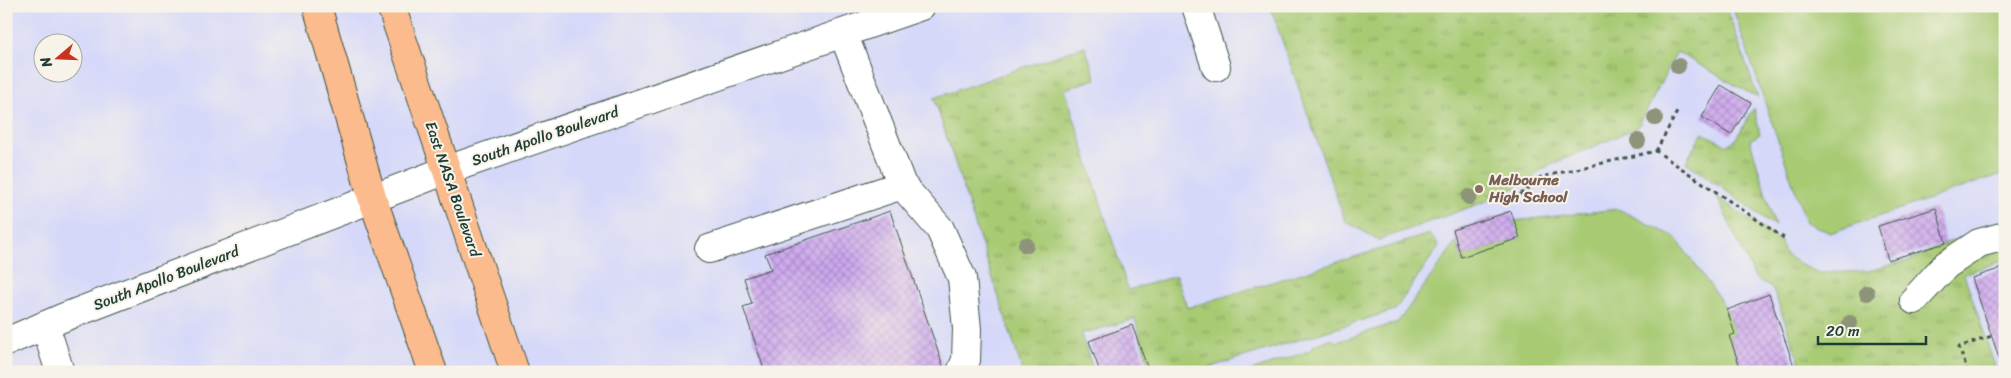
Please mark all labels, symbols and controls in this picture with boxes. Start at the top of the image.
north arrow [32,32,82,82]
text: N [33,53,60,72]
street label: South Apollo Boulevard [468,98,623,173]
street label: East NASA Boulevard [418,118,489,261]
place label: Melbourne High School [1488,167,1568,210]
marker: Melbourne High School [1473,183,1485,195]
street label: South Apollo Boulevard [89,238,244,318]
scale bar [1818,313,1926,345]
text: 20 m [1826,318,1860,344]

